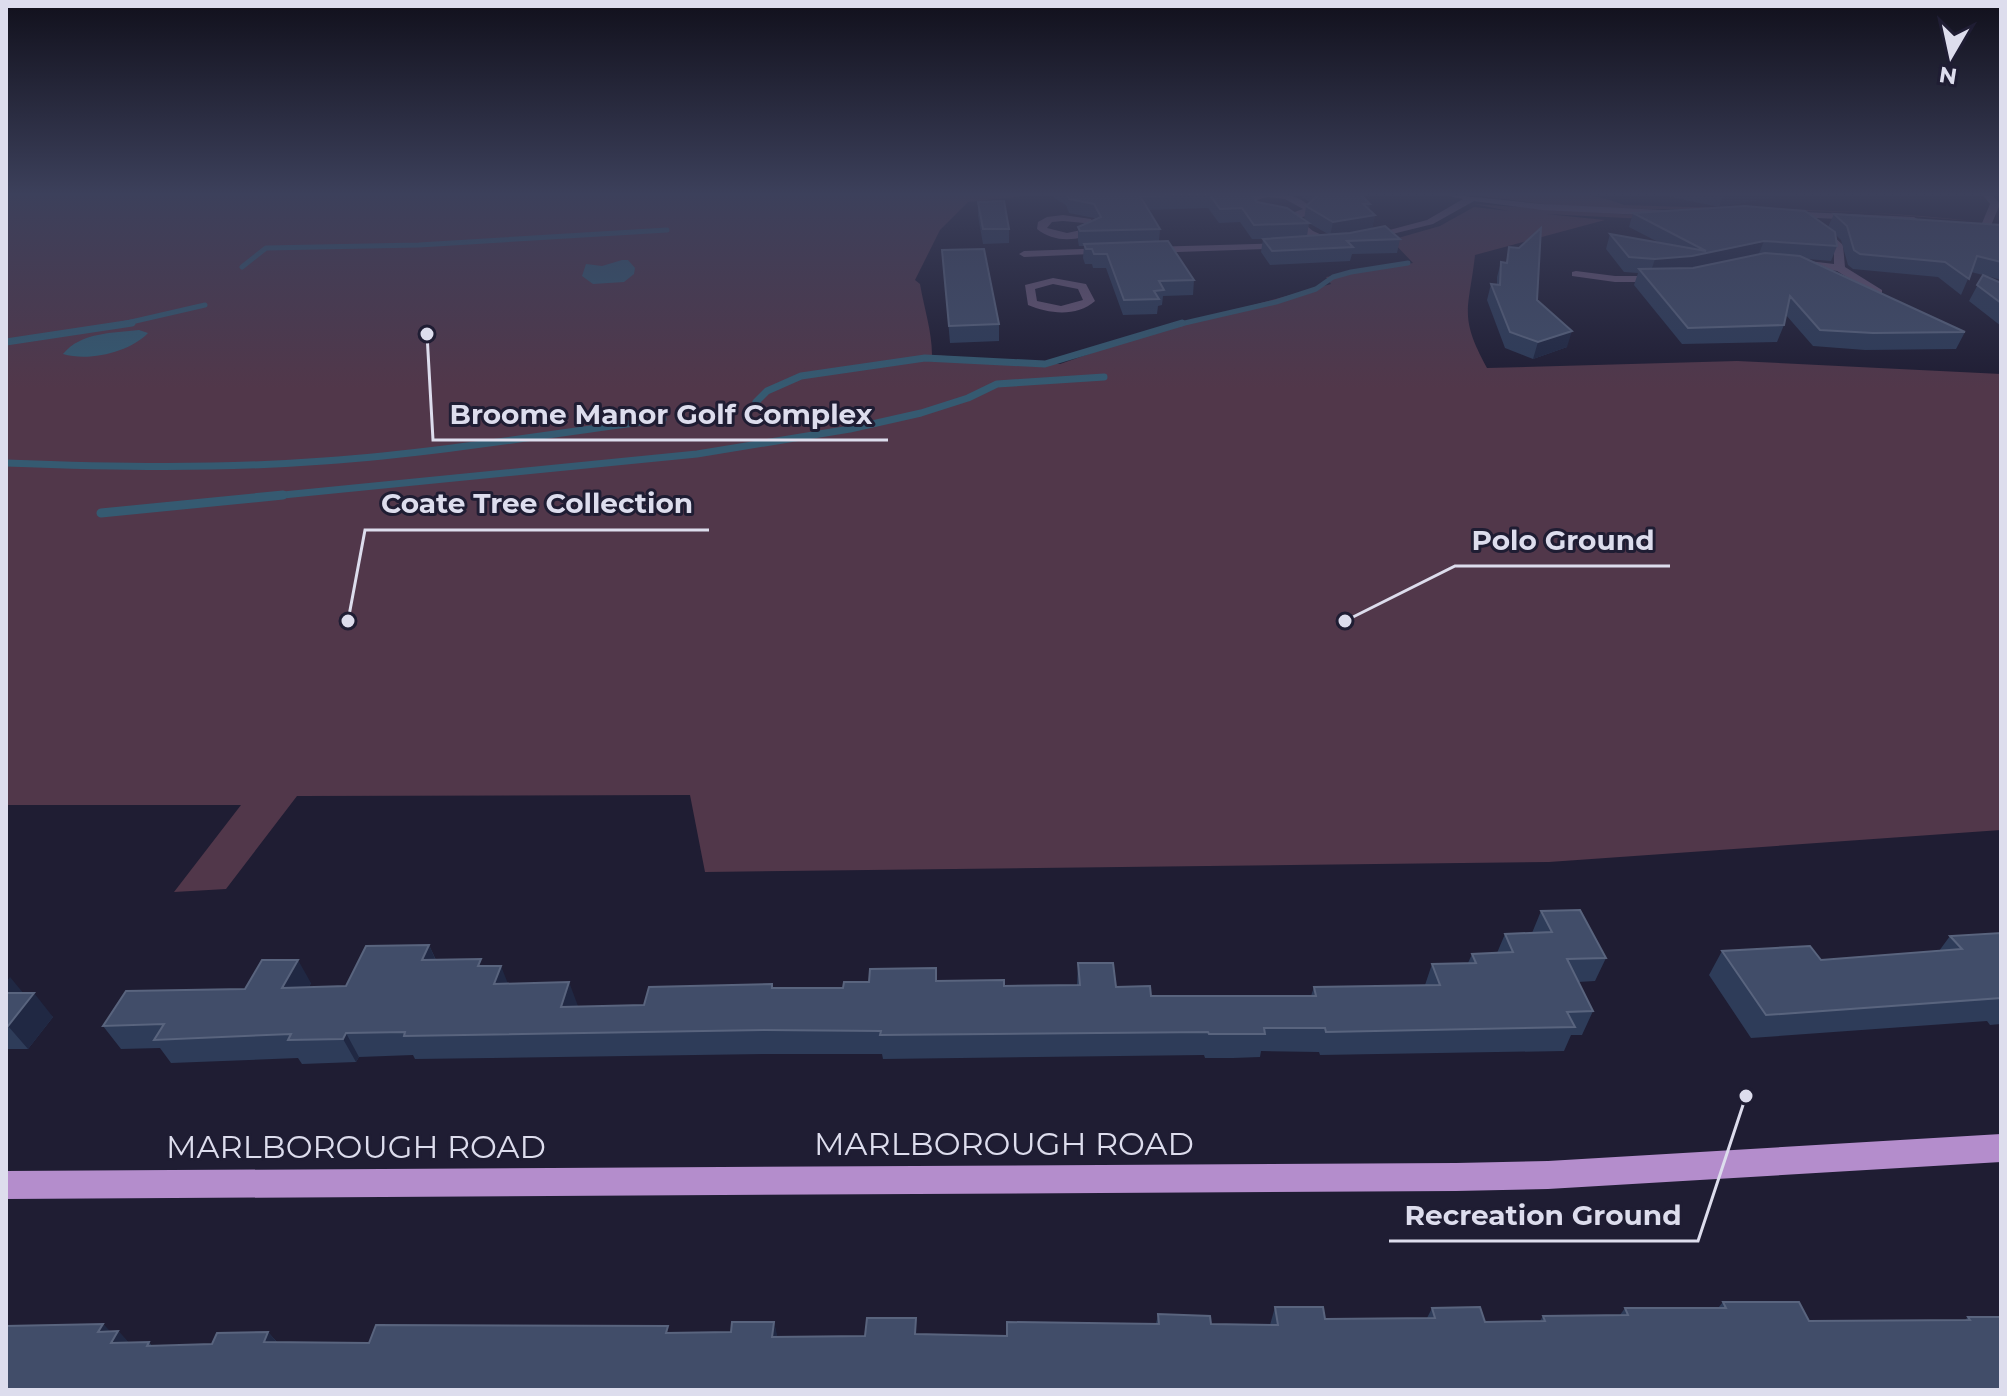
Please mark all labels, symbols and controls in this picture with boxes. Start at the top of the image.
north arrow [1911,16,1991,96]
text: N [1937,61,1959,90]
callout: Broome Manor Golf Complex [433,388,888,440]
text: Broome Manor Golf Complex [449,397,873,431]
callout: Coate Tree Collection [365,478,709,530]
text: Coate Tree Collection [381,486,693,520]
callout: Polo Ground [1455,514,1670,566]
text: Polo Ground [1471,523,1655,557]
street label: MARLBOROUGH ROAD [814,1124,1194,1163]
street label: MARLBOROUGH ROAD [166,1127,546,1166]
callout: Recreation Ground [1389,1189,1698,1241]
text: Recreation Ground [1404,1198,1682,1232]

